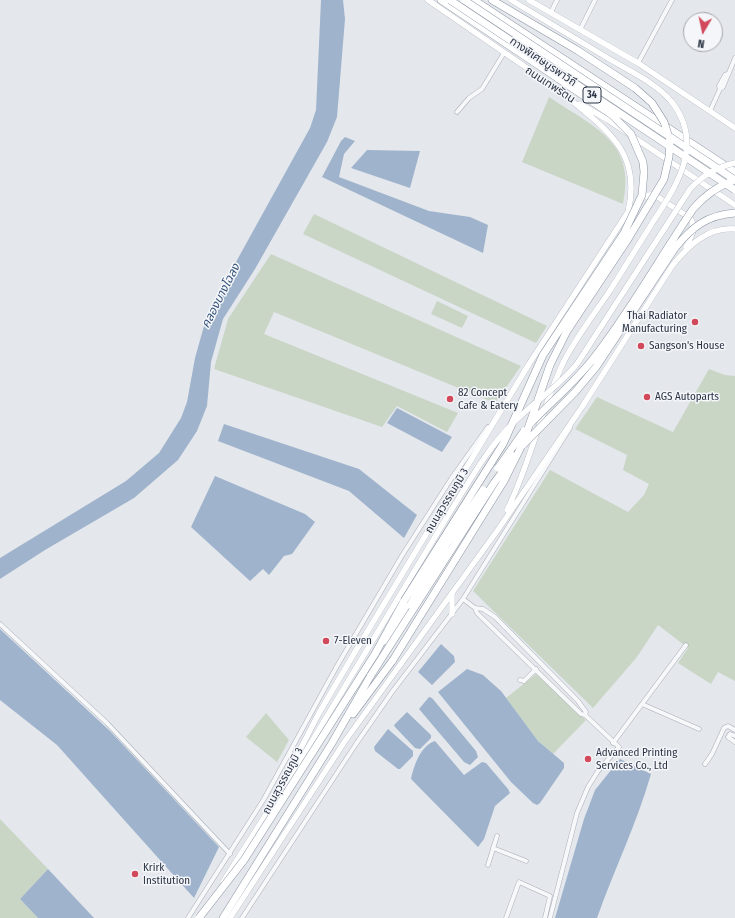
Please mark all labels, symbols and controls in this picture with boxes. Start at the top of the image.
north arrow [683,12,723,52]
street label: ทางพิเศษบูรพาวิถี [507,35,579,89]
text: N [697,36,705,50]
street label: ถนนเทพรัตน [523,64,577,106]
road number: 34 [583,87,601,103]
water label: คลองบางโฉลง [199,261,243,331]
place label: Thai Radiator Manufacturing [622,309,687,335]
marker: Thai Radiator Manufacturing [690,317,700,327]
place label: Sangson's House [649,339,725,353]
marker: Sangson's House [636,341,646,351]
place label: 82 Concept Cafe & Eatery [458,386,518,412]
place label: AGS Autoparts [655,390,719,404]
marker: AGS Autoparts [642,392,652,402]
marker: 82 Concept Cafe & Eatery [445,394,455,404]
street label: ถนนสุวรรณภูมิ 3 [422,466,472,536]
place label: 7-Eleven [334,634,372,648]
marker: 7-Eleven [321,636,331,646]
street label: ถนนสุวรรณภูมิ 3 [260,745,306,817]
place label: Advanced Printing Services Co., Ltd [596,746,677,772]
marker: Advanced Printing Services Co., Ltd [583,754,593,764]
place label: Krirk Institution [143,861,190,887]
marker: Krirk Institution [130,869,140,879]

